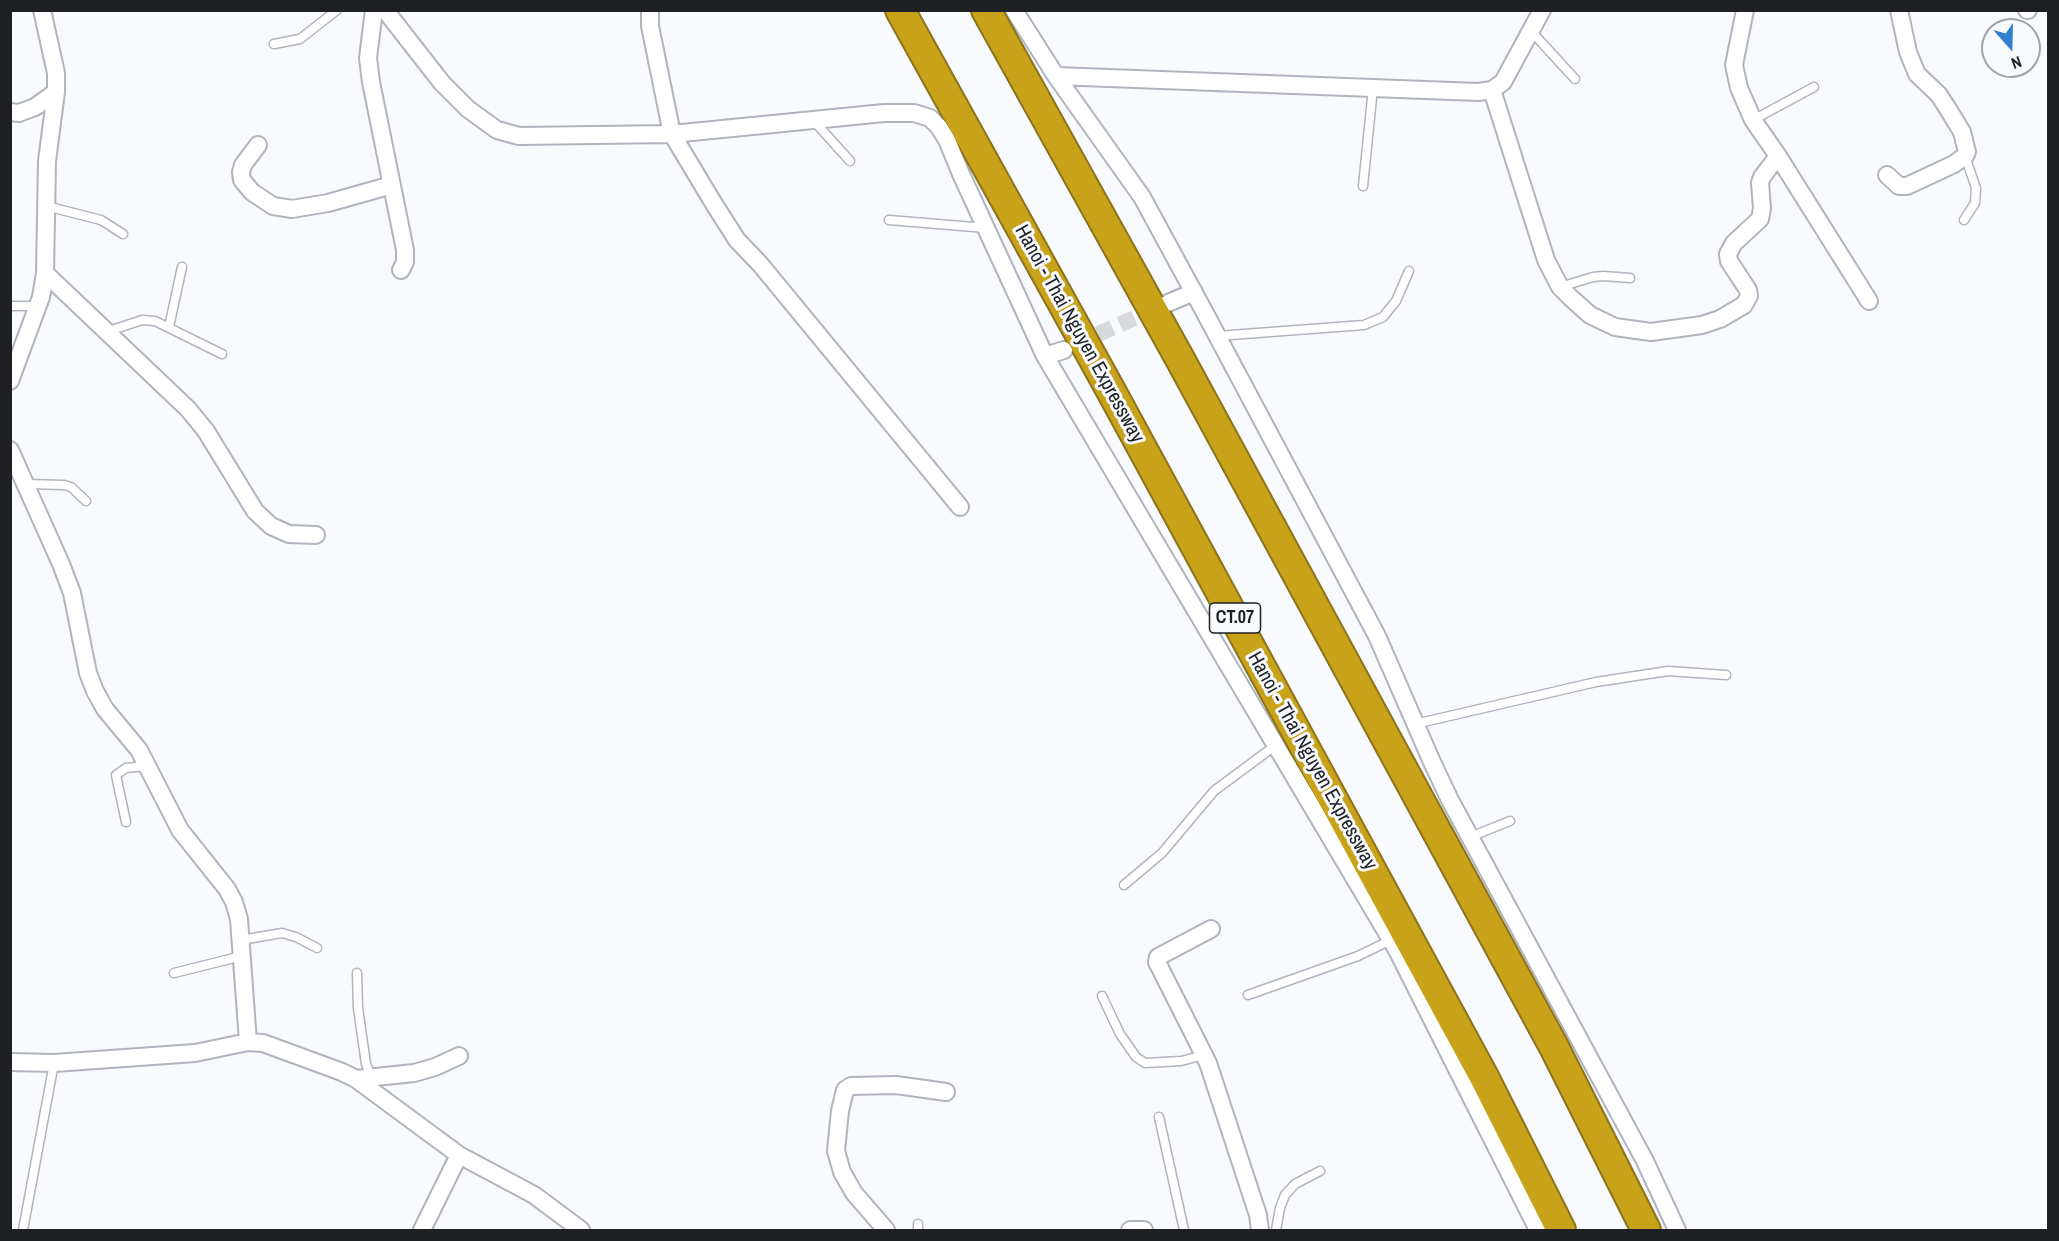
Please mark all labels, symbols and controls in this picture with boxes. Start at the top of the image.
north arrow [1981,18,2041,78]
text: N [2008,51,2025,75]
street label: Hanoi - Thai Nguyen Expressway [1009,221,1149,447]
road number: CT.07 [1210,603,1260,633]
street label: Hanoi - Thai Nguyen Expressway [1242,648,1382,874]

